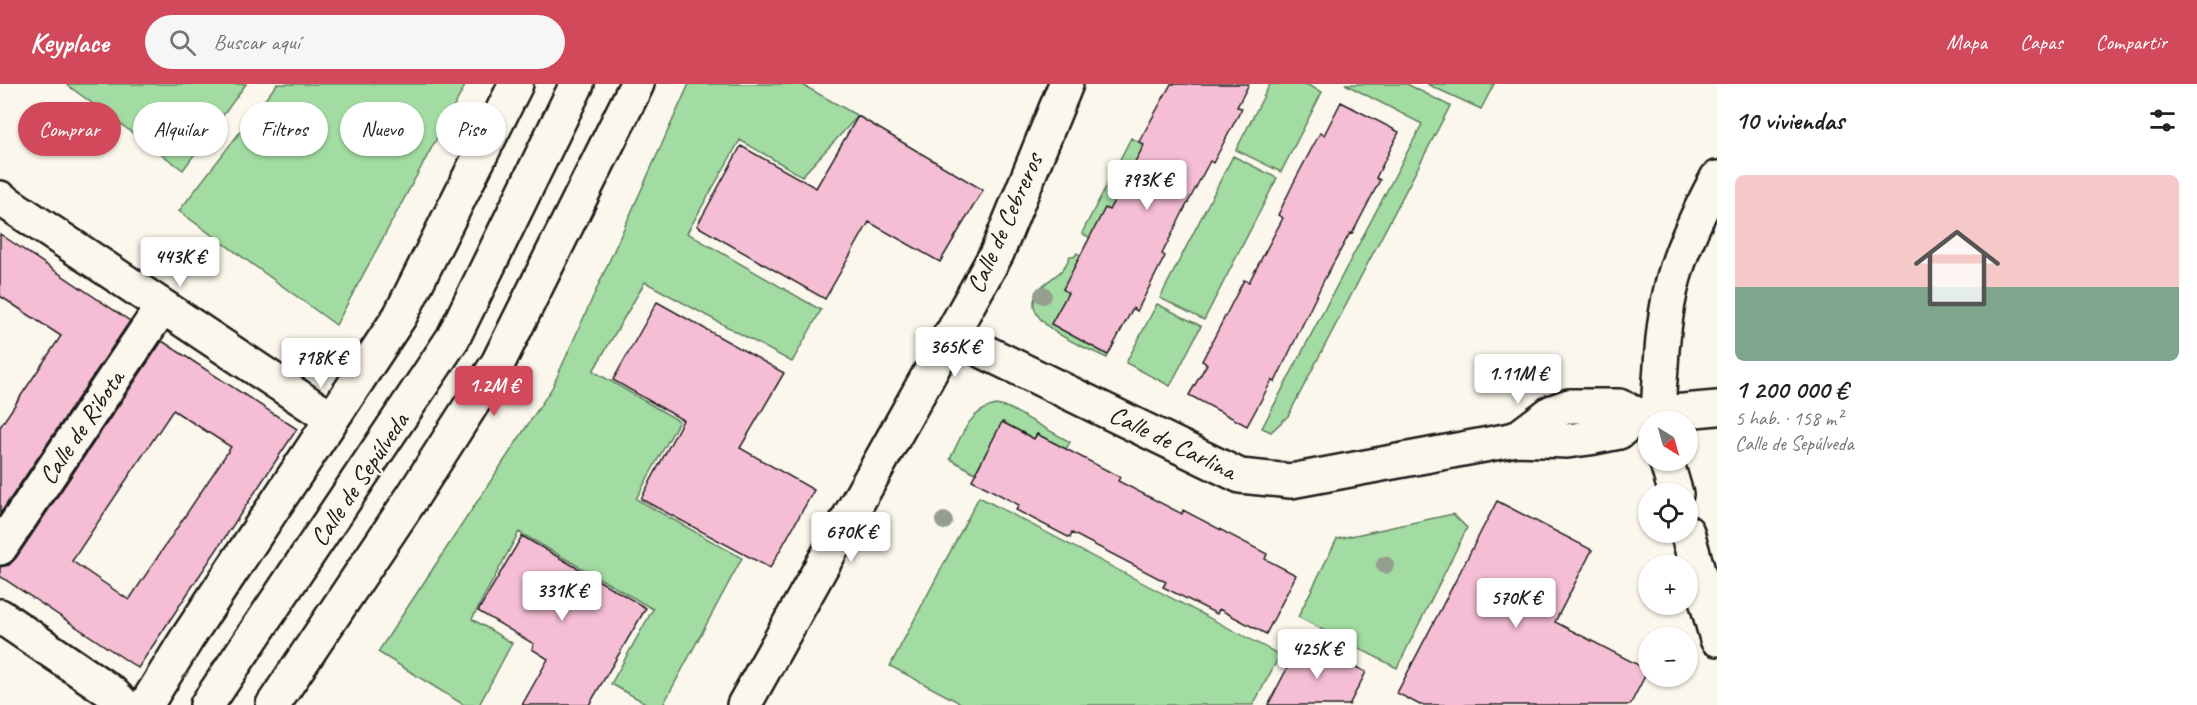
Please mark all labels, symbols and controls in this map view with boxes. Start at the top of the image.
search box [145,15,565,69]
text: Keyplace [30,25,109,60]
icon: search [166,26,199,59]
text: Buscar aquí [214,28,300,56]
text: Mapa [1946,29,1987,55]
text: Capas [2020,29,2063,55]
text: Compartir [2096,29,2167,55]
chip: Comprar [18,102,121,156]
chip: Alquilar [133,102,228,156]
chip: Filtros [240,102,328,156]
chip: Nuevo [340,102,424,156]
chip: Piso [436,102,506,156]
text: 10 viviendas [1735,104,1844,137]
icon: filters [2146,104,2179,137]
street label: Calle de Cebreros [959,146,1051,298]
pin: 793K € [1098,160,1196,211]
text: 793K € [1122,167,1172,192]
icon: home [1903,214,2011,322]
pin: 443K € [131,237,229,288]
text: 443K € [155,244,206,269]
pin: 365K € [906,327,1004,378]
text: 365K € [929,334,981,359]
pin: 718K € [272,338,370,389]
text: 718K € [296,345,346,370]
pin: 1.11M € [1463,354,1573,405]
text: 1.11M € [1488,361,1548,386]
street label: Calle de Ribota [31,362,133,491]
pin: 1.2M € [445,366,543,417]
text: 1.2M € [469,373,519,398]
text: 1 200 000 € [1735,373,1847,406]
street label: Calle de Carlina [1104,398,1244,488]
street label: Calle de Sepúlveda [303,405,417,552]
text: 5 hab. · 158 m² [1735,406,1842,431]
north arrow [1638,411,1698,471]
map controls [1638,411,1698,687]
text: Calle de Sepúlveda [1735,431,1854,456]
button: locate [1638,483,1698,543]
pin: 670K € [802,512,900,563]
text: 670K € [825,519,877,544]
button: + [1638,555,1698,615]
pin: 331K € [513,571,611,622]
text: 331K € [537,578,588,603]
pin: 570K € [1467,578,1565,629]
text: 570K € [1491,585,1541,610]
button: − [1638,627,1698,687]
pin: 425K € [1268,629,1366,680]
text: 425K € [1292,636,1342,661]

